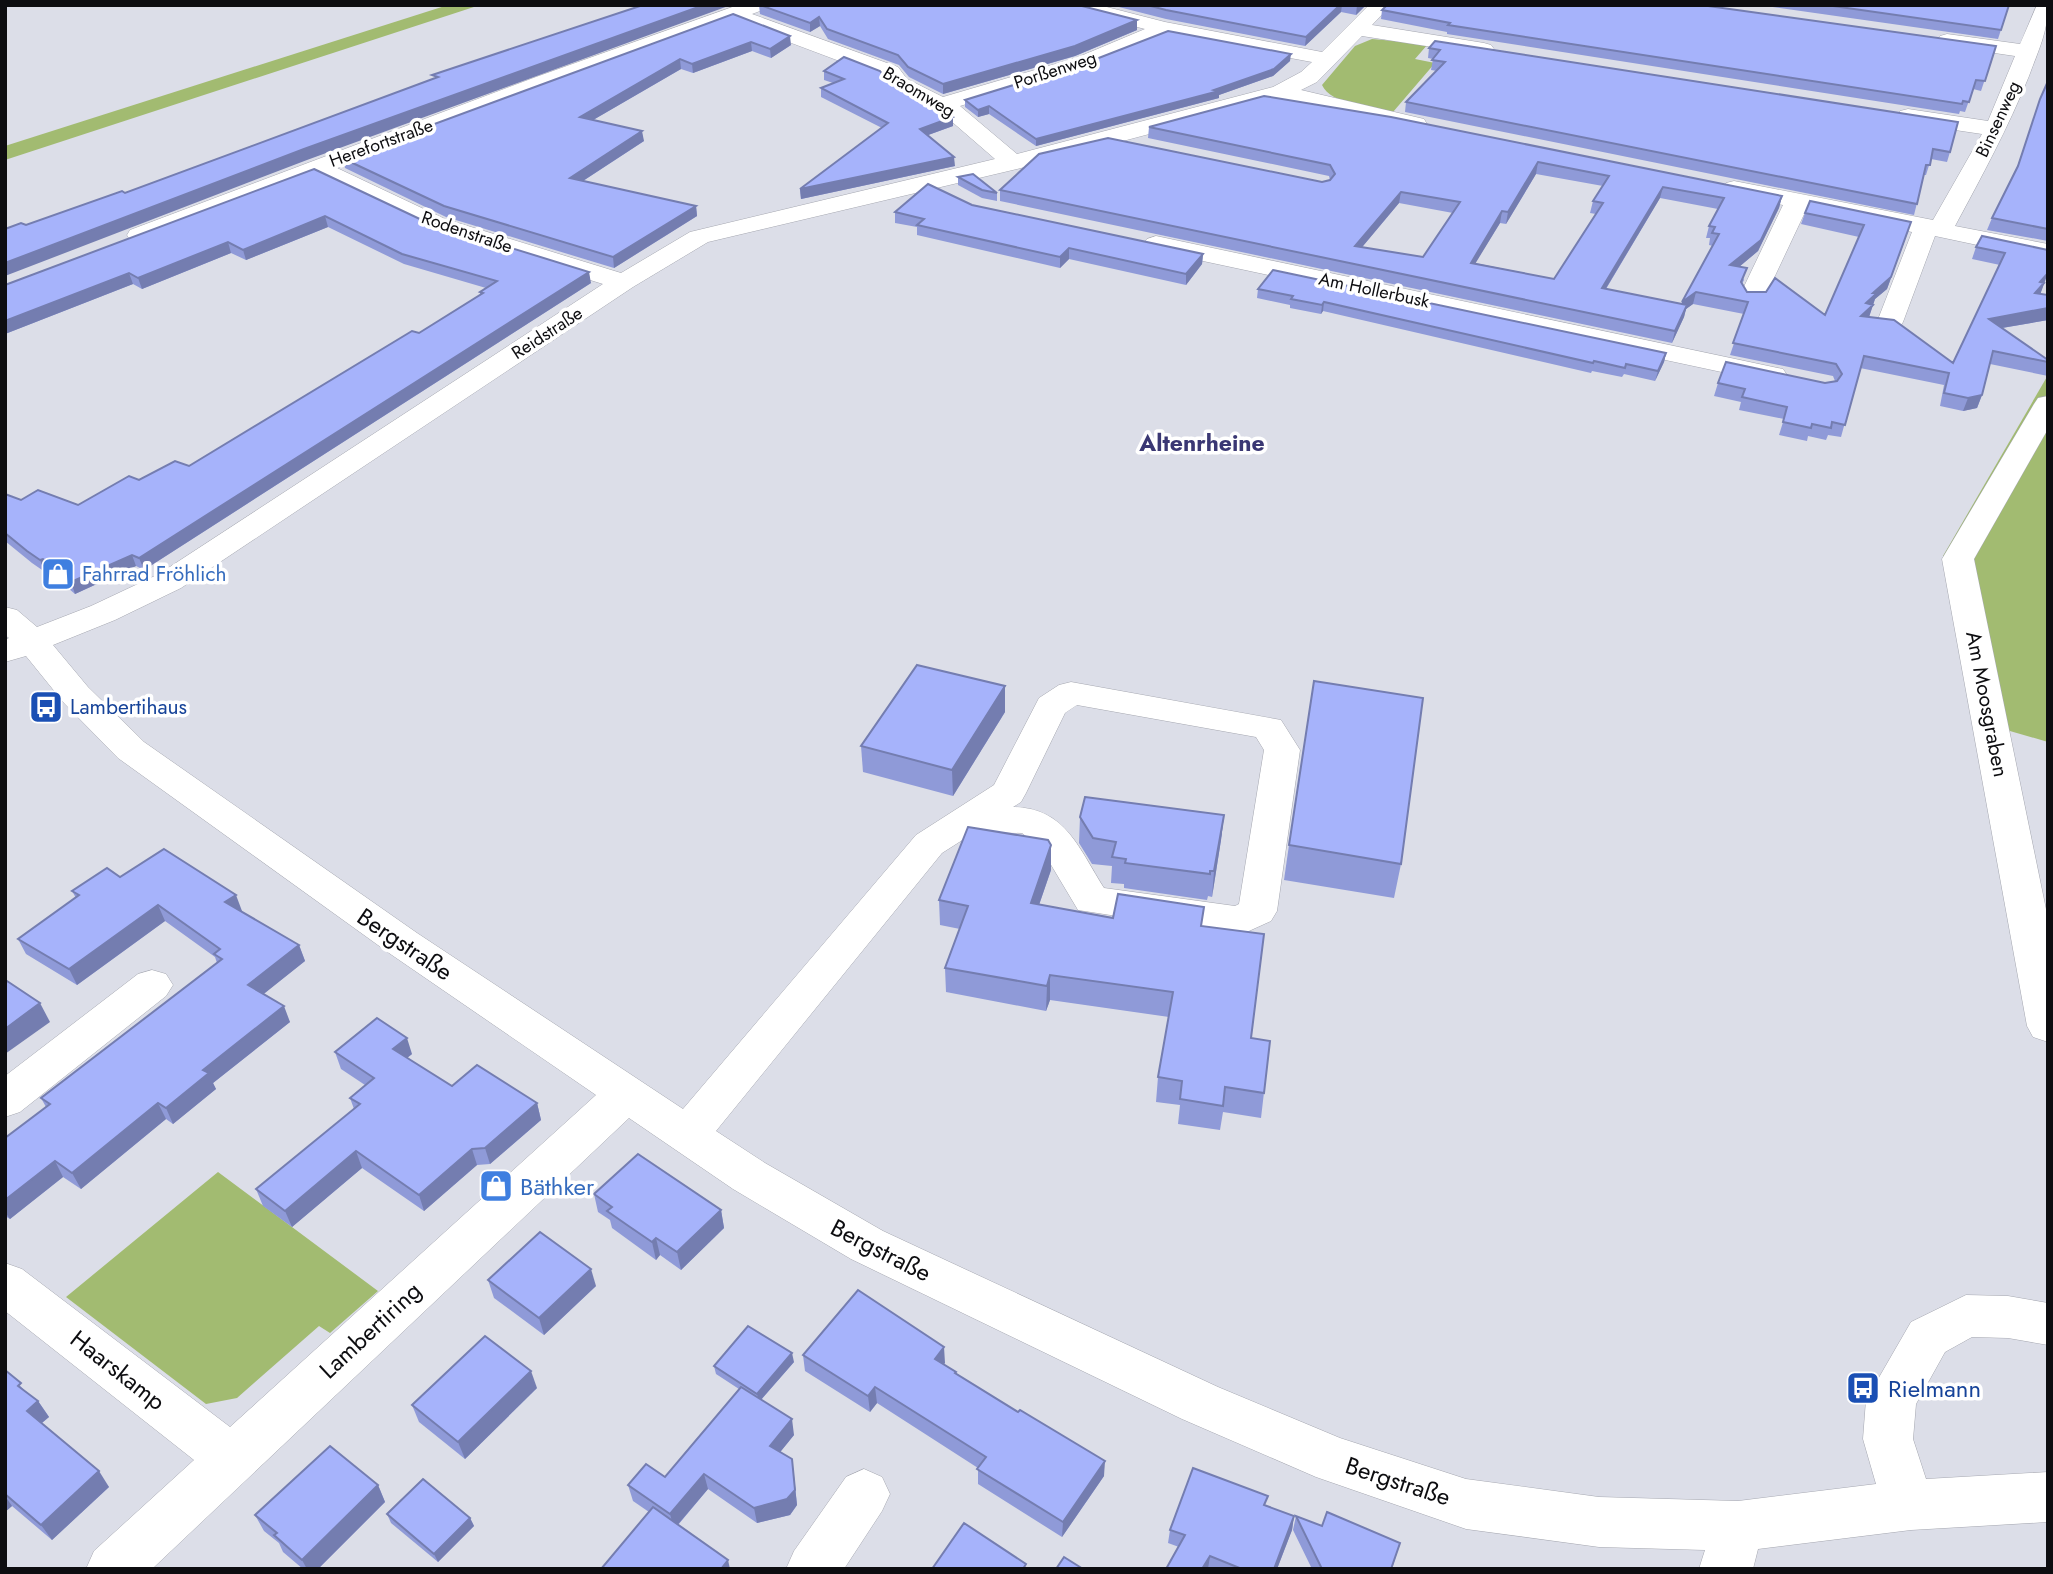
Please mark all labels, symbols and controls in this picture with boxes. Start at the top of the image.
street label: Porßenweg [1010,44,1100,96]
street label: Braomweg [878,60,960,124]
street label: Binsenweg [1969,77,2027,161]
street label: Herefortstraße [326,112,436,174]
street label: Rodenstraße [418,204,516,260]
street label: Am Hollerbusk [1316,266,1432,314]
street label: Reidstraße [506,300,588,366]
district label: Altenrheine [1138,426,1265,460]
shop icon: Fahrrad Fröhlich [39,555,77,593]
place label: Fahrrad Fröhlich [82,559,227,589]
street label: Am Moosgraben [1958,628,2016,780]
bus stop icon: Lambertihaus [27,688,65,726]
place label: Lambertihaus [70,692,187,722]
street label: Bergstraße [350,899,460,989]
shop icon: Bäthker [477,1167,515,1205]
place label: Bäthker [520,1169,595,1204]
street label: Bergstraße [825,1210,937,1290]
street label: Lambertiring [311,1274,429,1386]
street label: Haarskamp [63,1322,173,1418]
bus stop icon: Rielmann [1844,1369,1882,1407]
place label: Rielmann [1888,1371,1981,1406]
street label: Bergstraße [1341,1448,1455,1514]

